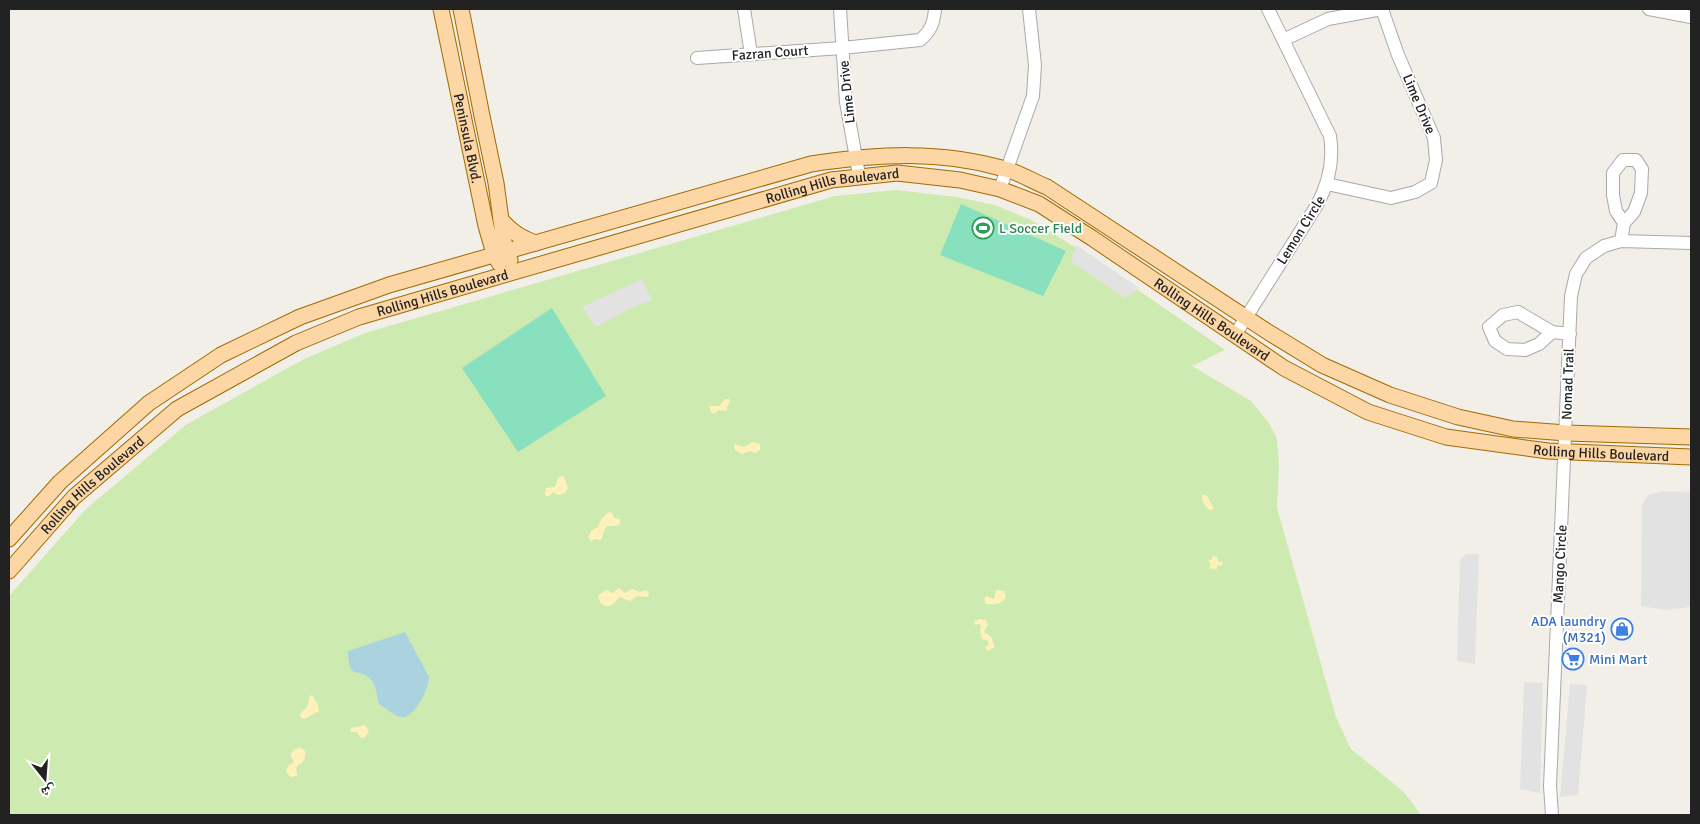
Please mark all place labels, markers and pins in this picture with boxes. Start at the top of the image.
sports icon: L Soccer Field [971,216,995,240]
place label: L Soccer Field [999,220,1082,237]
place label: ADA laundry (M321) [1531,613,1606,646]
shop icon: ADA laundry (M321) [1610,617,1634,641]
supermarket icon: Mini Mart [1561,647,1585,671]
place label: Mini Mart [1589,651,1647,668]

